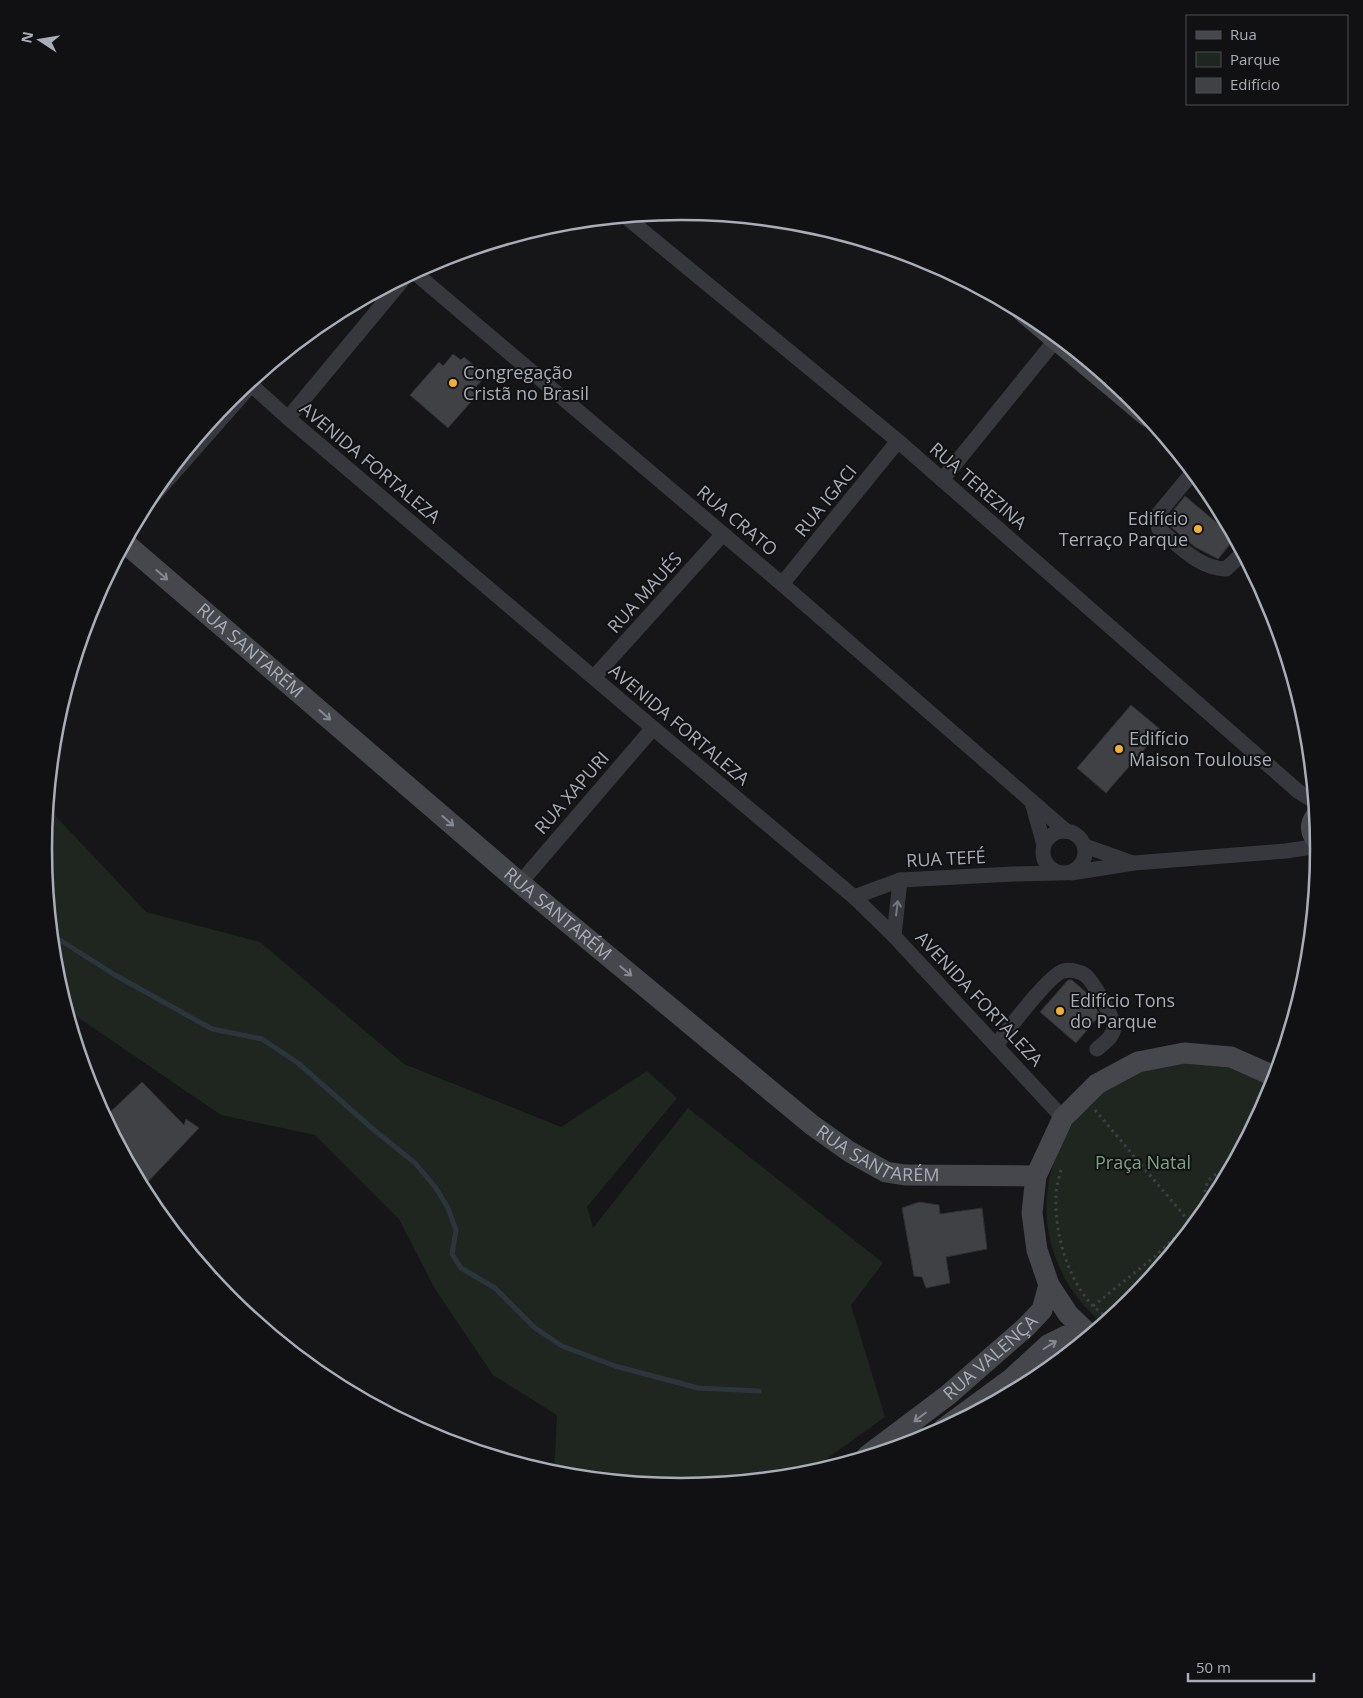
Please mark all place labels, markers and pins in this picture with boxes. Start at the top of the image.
place label: Congregação Cristã no Brasil [463,360,589,405]
marker: Congregação Cristã no Brasil [447,377,459,389]
place label: Edifício Terraço Parque [1059,506,1188,551]
marker: Edifício Terraço Parque [1192,523,1204,535]
place label: Edifício Maison Toulouse [1129,726,1272,771]
marker: Edifício Maison Toulouse [1113,743,1125,755]
place label: Edifício Tons do Parque [1070,988,1175,1033]
marker: Edifício Tons do Parque [1054,1005,1066,1017]

